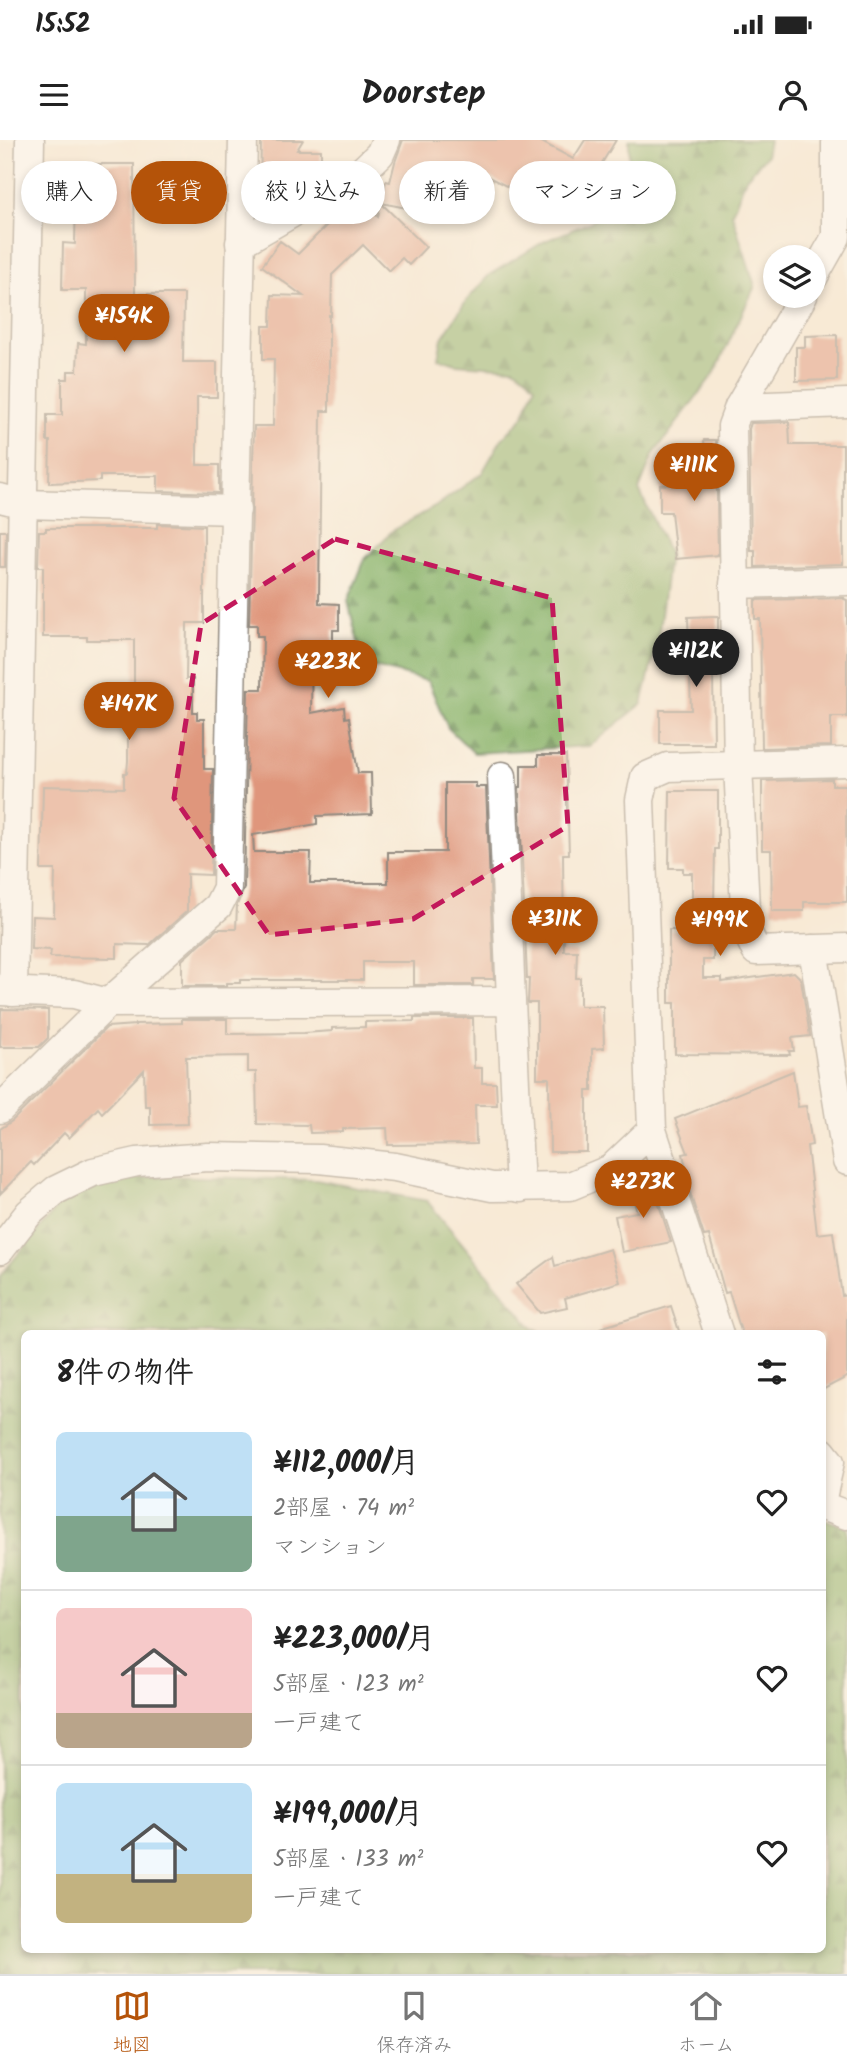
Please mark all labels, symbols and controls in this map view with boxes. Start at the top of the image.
text: 15:52 [35,4,91,46]
text: Doorstep [361,69,486,120]
icon: menu [35,76,73,114]
icon: person [774,76,812,114]
chip: 購入 [21,161,117,224]
chip: 賃貸 [131,161,227,224]
chip: 絞り込み [241,161,385,224]
chip: 新着 [399,161,495,224]
chip: マンション [509,161,676,224]
map controls [763,245,826,308]
button: layers [763,245,826,308]
pin: ¥154K [75,294,173,354]
text: ¥154K [94,299,154,335]
pin: ¥111K [645,444,743,503]
text: ¥111K [670,448,718,484]
pin: ¥112K [647,630,745,689]
text: ¥112K [668,634,724,670]
pin: ¥223K [279,640,377,700]
text: ¥223K [294,645,362,681]
pin: ¥147K [80,682,178,742]
text: ¥147K [100,687,158,723]
pin: ¥311K [506,898,604,957]
pin: ¥199K [671,898,769,958]
text: ¥311K [528,902,582,938]
text: ¥199K [691,903,749,939]
pin: ¥273K [594,1160,692,1220]
text: ¥273K [611,1165,675,1201]
text: 8件の物件 [56,1350,194,1398]
icon: filters [753,1353,791,1391]
text: ¥112,000/月 [273,1440,420,1488]
icon: home [112,1460,196,1544]
icon: heart [753,1483,791,1521]
text: 2部屋 · 74 m² [273,1491,414,1527]
text: マンション [273,1530,387,1566]
text: ¥223,000/月 [273,1616,435,1664]
icon: home [112,1636,196,1720]
icon: heart [753,1659,791,1697]
text: 5部屋 · 123 m² [273,1667,424,1703]
text: 一戸建て [273,1706,365,1742]
text: ¥199,000/月 [273,1791,423,1839]
icon: home [112,1811,196,1895]
icon: heart [753,1834,791,1872]
text: 5部屋 · 133 m² [273,1842,423,1878]
text: 一戸建て [273,1881,365,1917]
tab: 地図 [113,1987,151,2061]
tab: 保存済み [376,1987,452,2061]
tab: ホーム [678,1987,734,2061]

